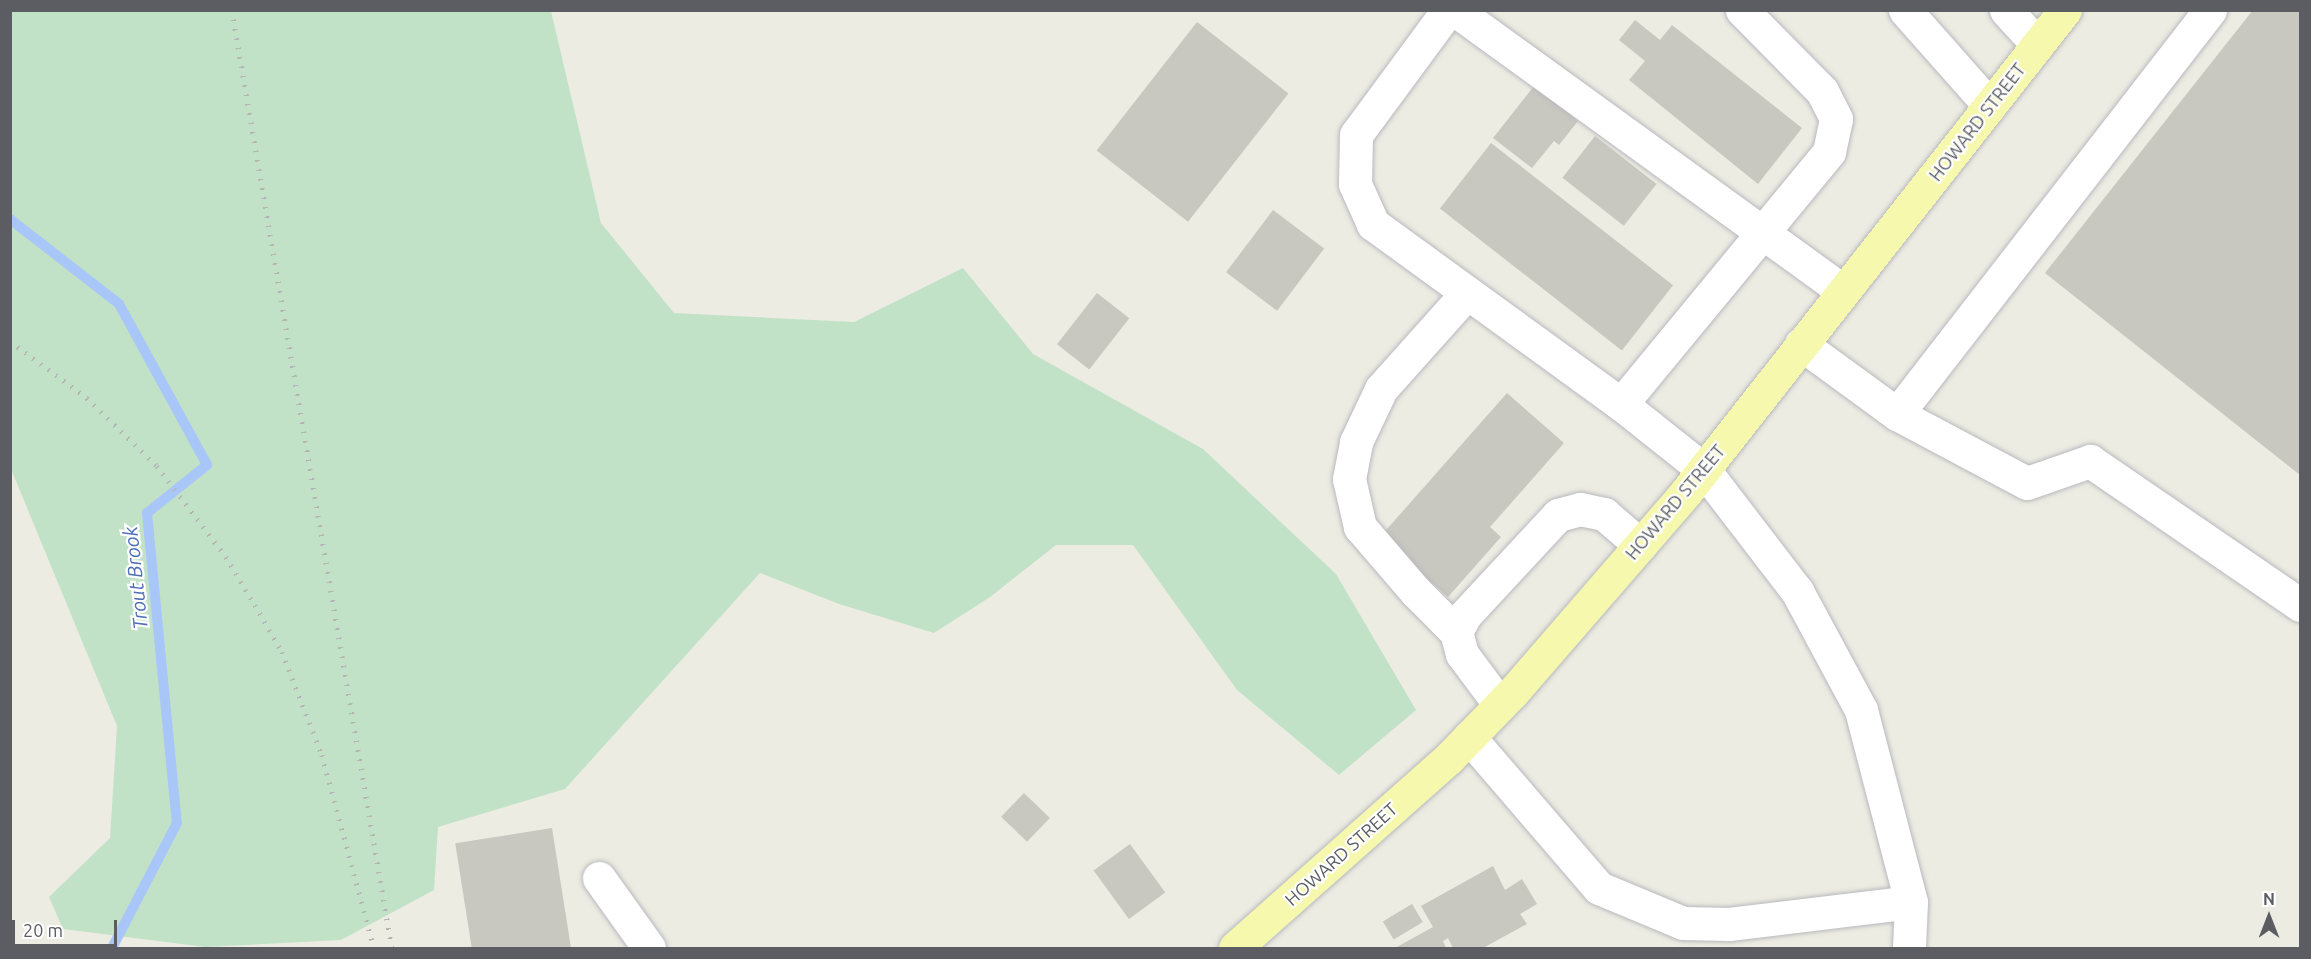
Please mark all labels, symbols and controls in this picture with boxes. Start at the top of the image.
street label: HOWARD STREET [1924,59,2030,185]
street label: HOWARD STREET [1621,440,1729,564]
water label: Trout Brook [118,525,152,631]
street label: HOWARD STREET [1280,798,1402,910]
north arrow [2239,887,2299,947]
text: N [2263,890,2275,908]
scale bar [15,908,120,946]
text: 20 m [23,920,63,940]

